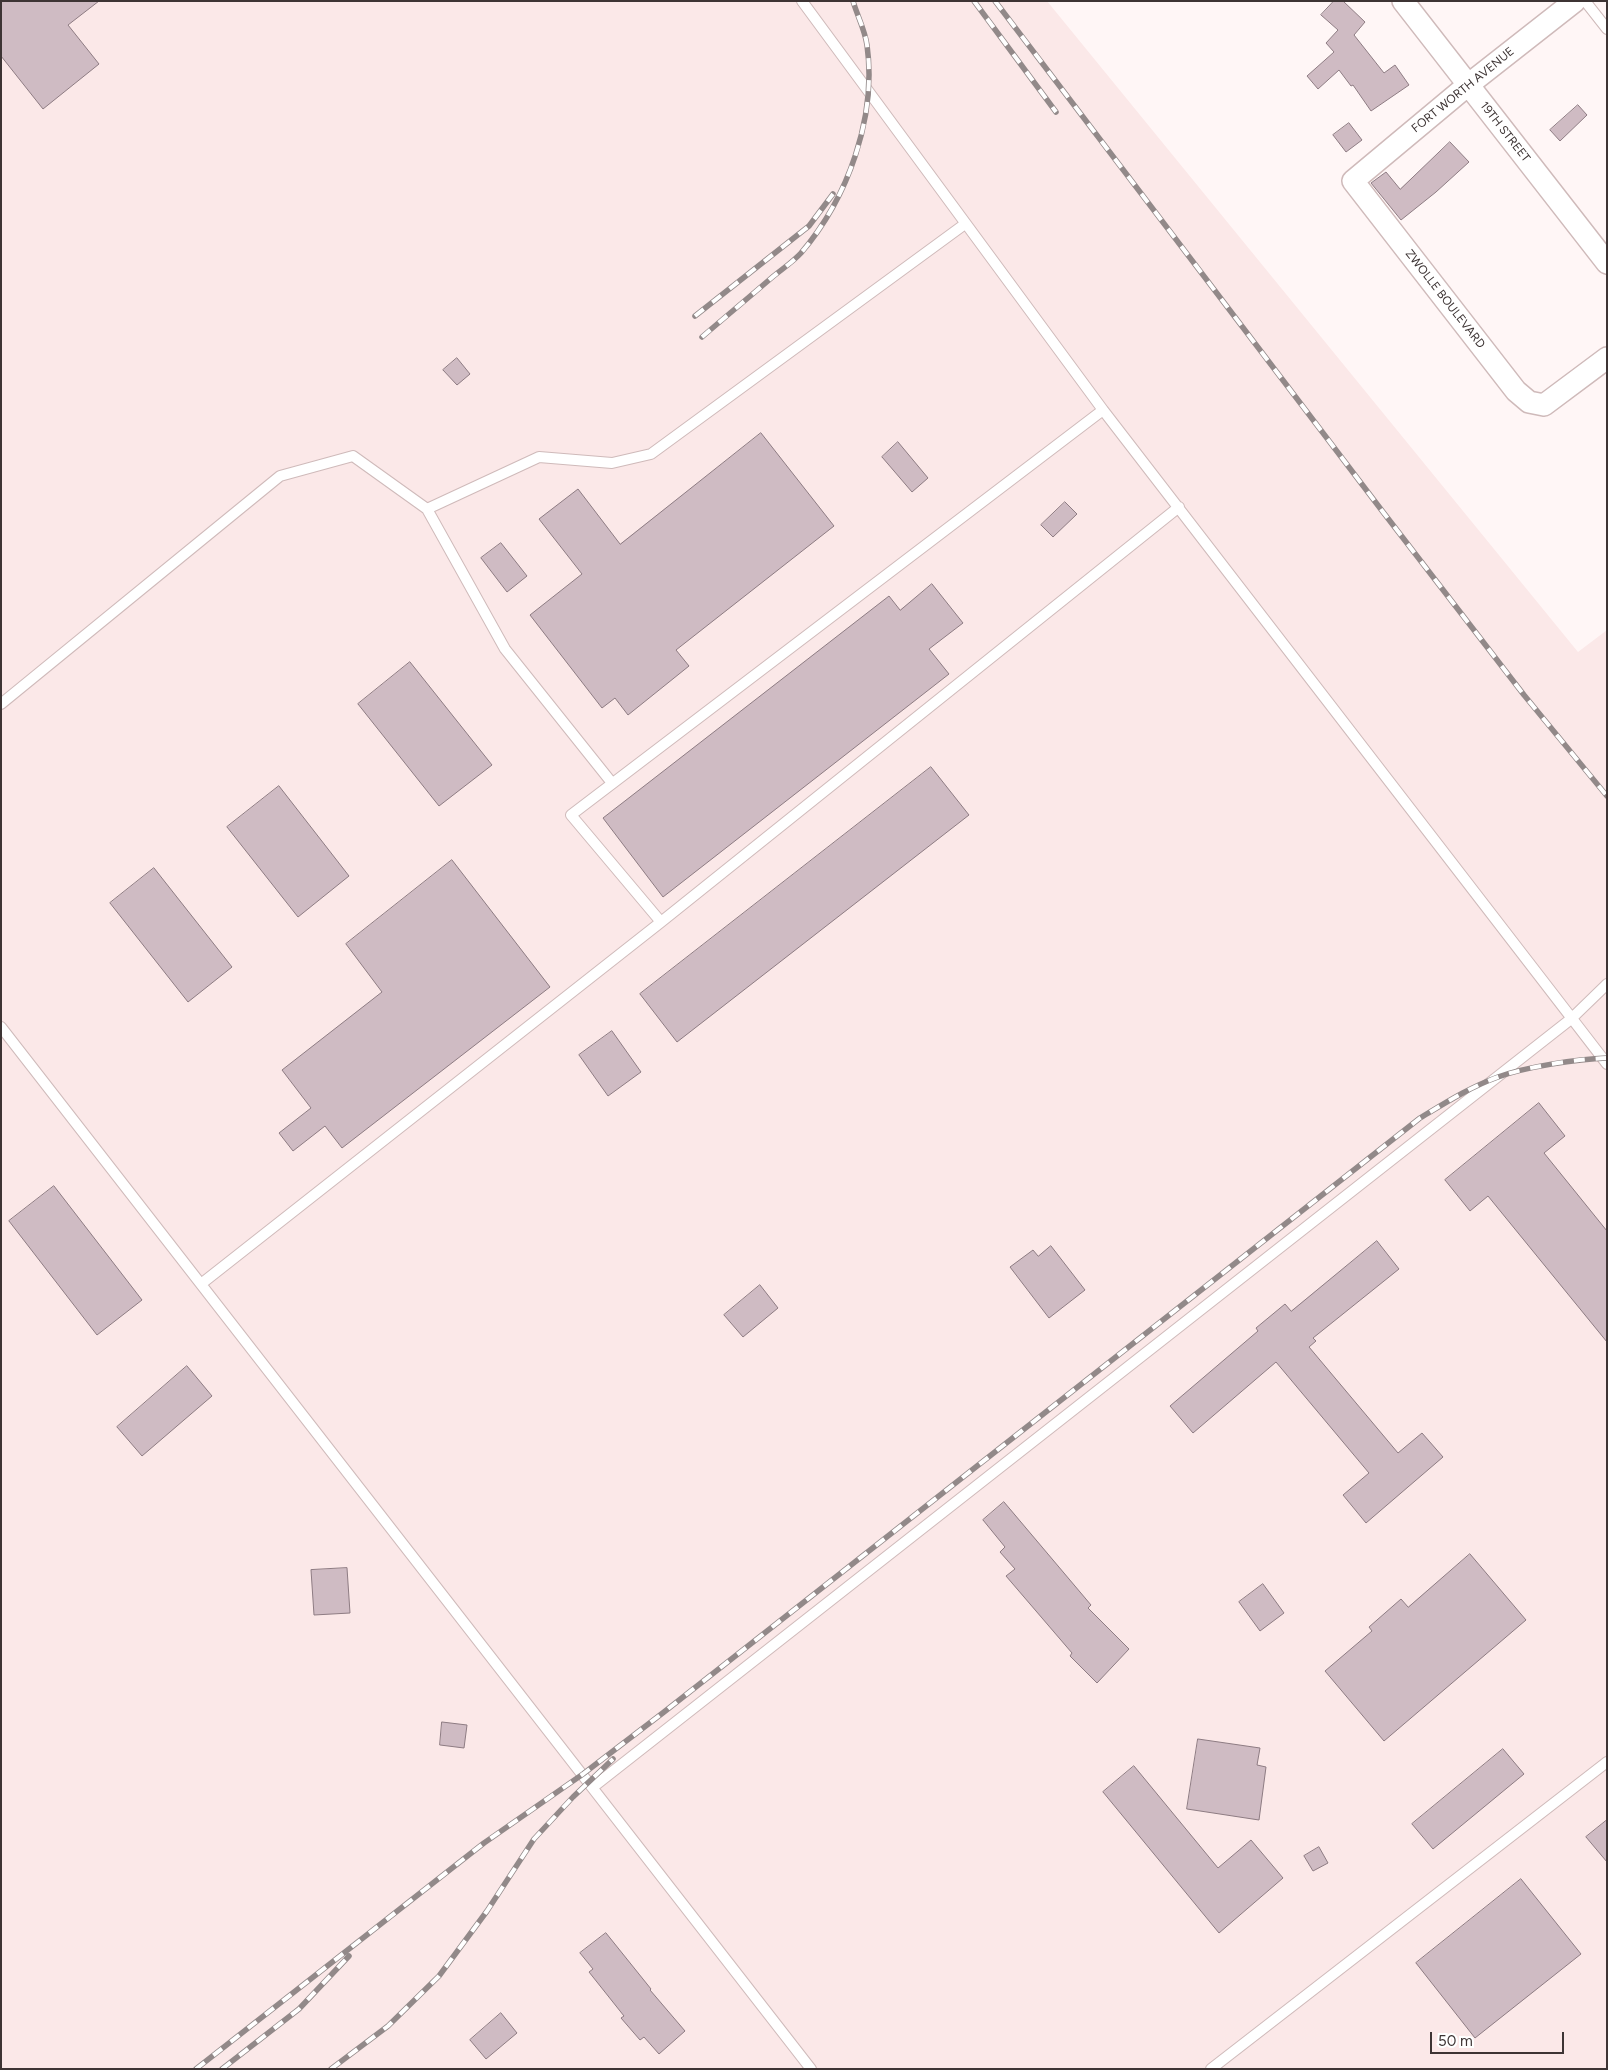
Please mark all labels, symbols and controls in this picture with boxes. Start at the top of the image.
street label: FORT WORTH AVENUE [1409,44,1517,136]
street label: 19TH STREET [1477,99,1533,165]
street label: ZWOLLE BOULEVARD [1402,247,1488,351]
scale bar [1433,2022,1567,2054]
text: 50 m [1438,2032,1473,2050]

